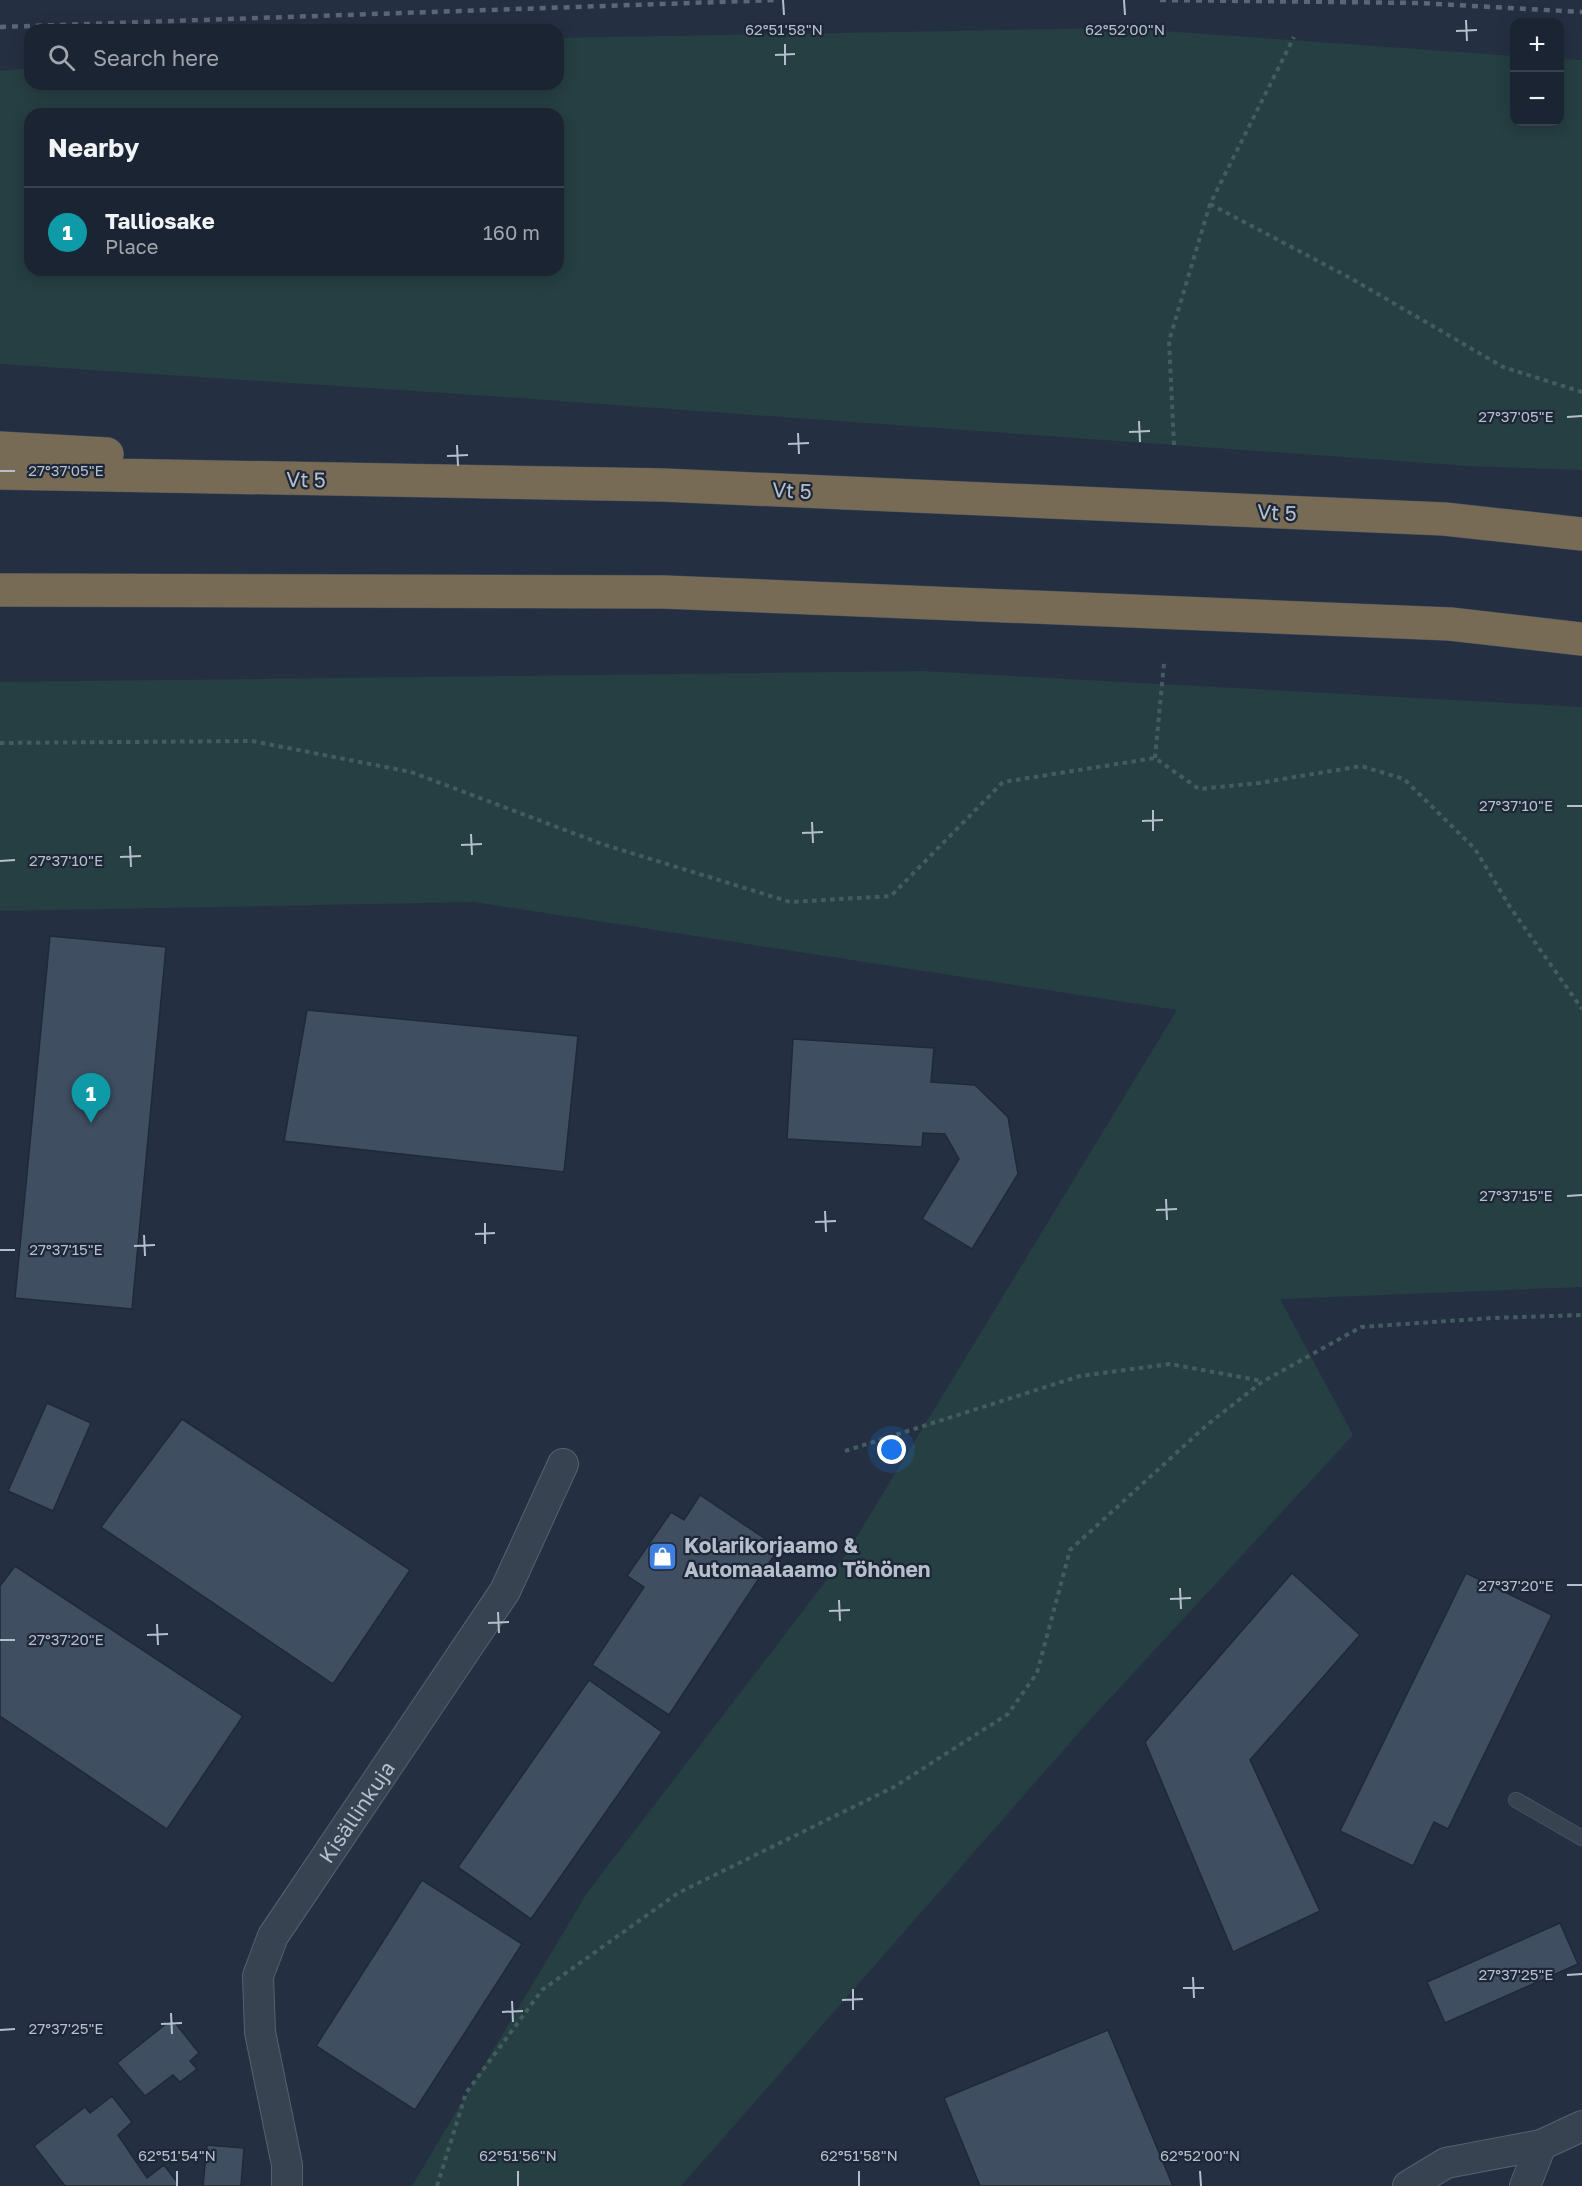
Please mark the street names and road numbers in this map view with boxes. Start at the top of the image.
street label: Vt 5 [286,466,326,492]
street label: Vt 5 [771,476,813,504]
street label: Vt 5 [1256,498,1298,526]
street label: Kisällinkuja [313,1756,400,1868]

